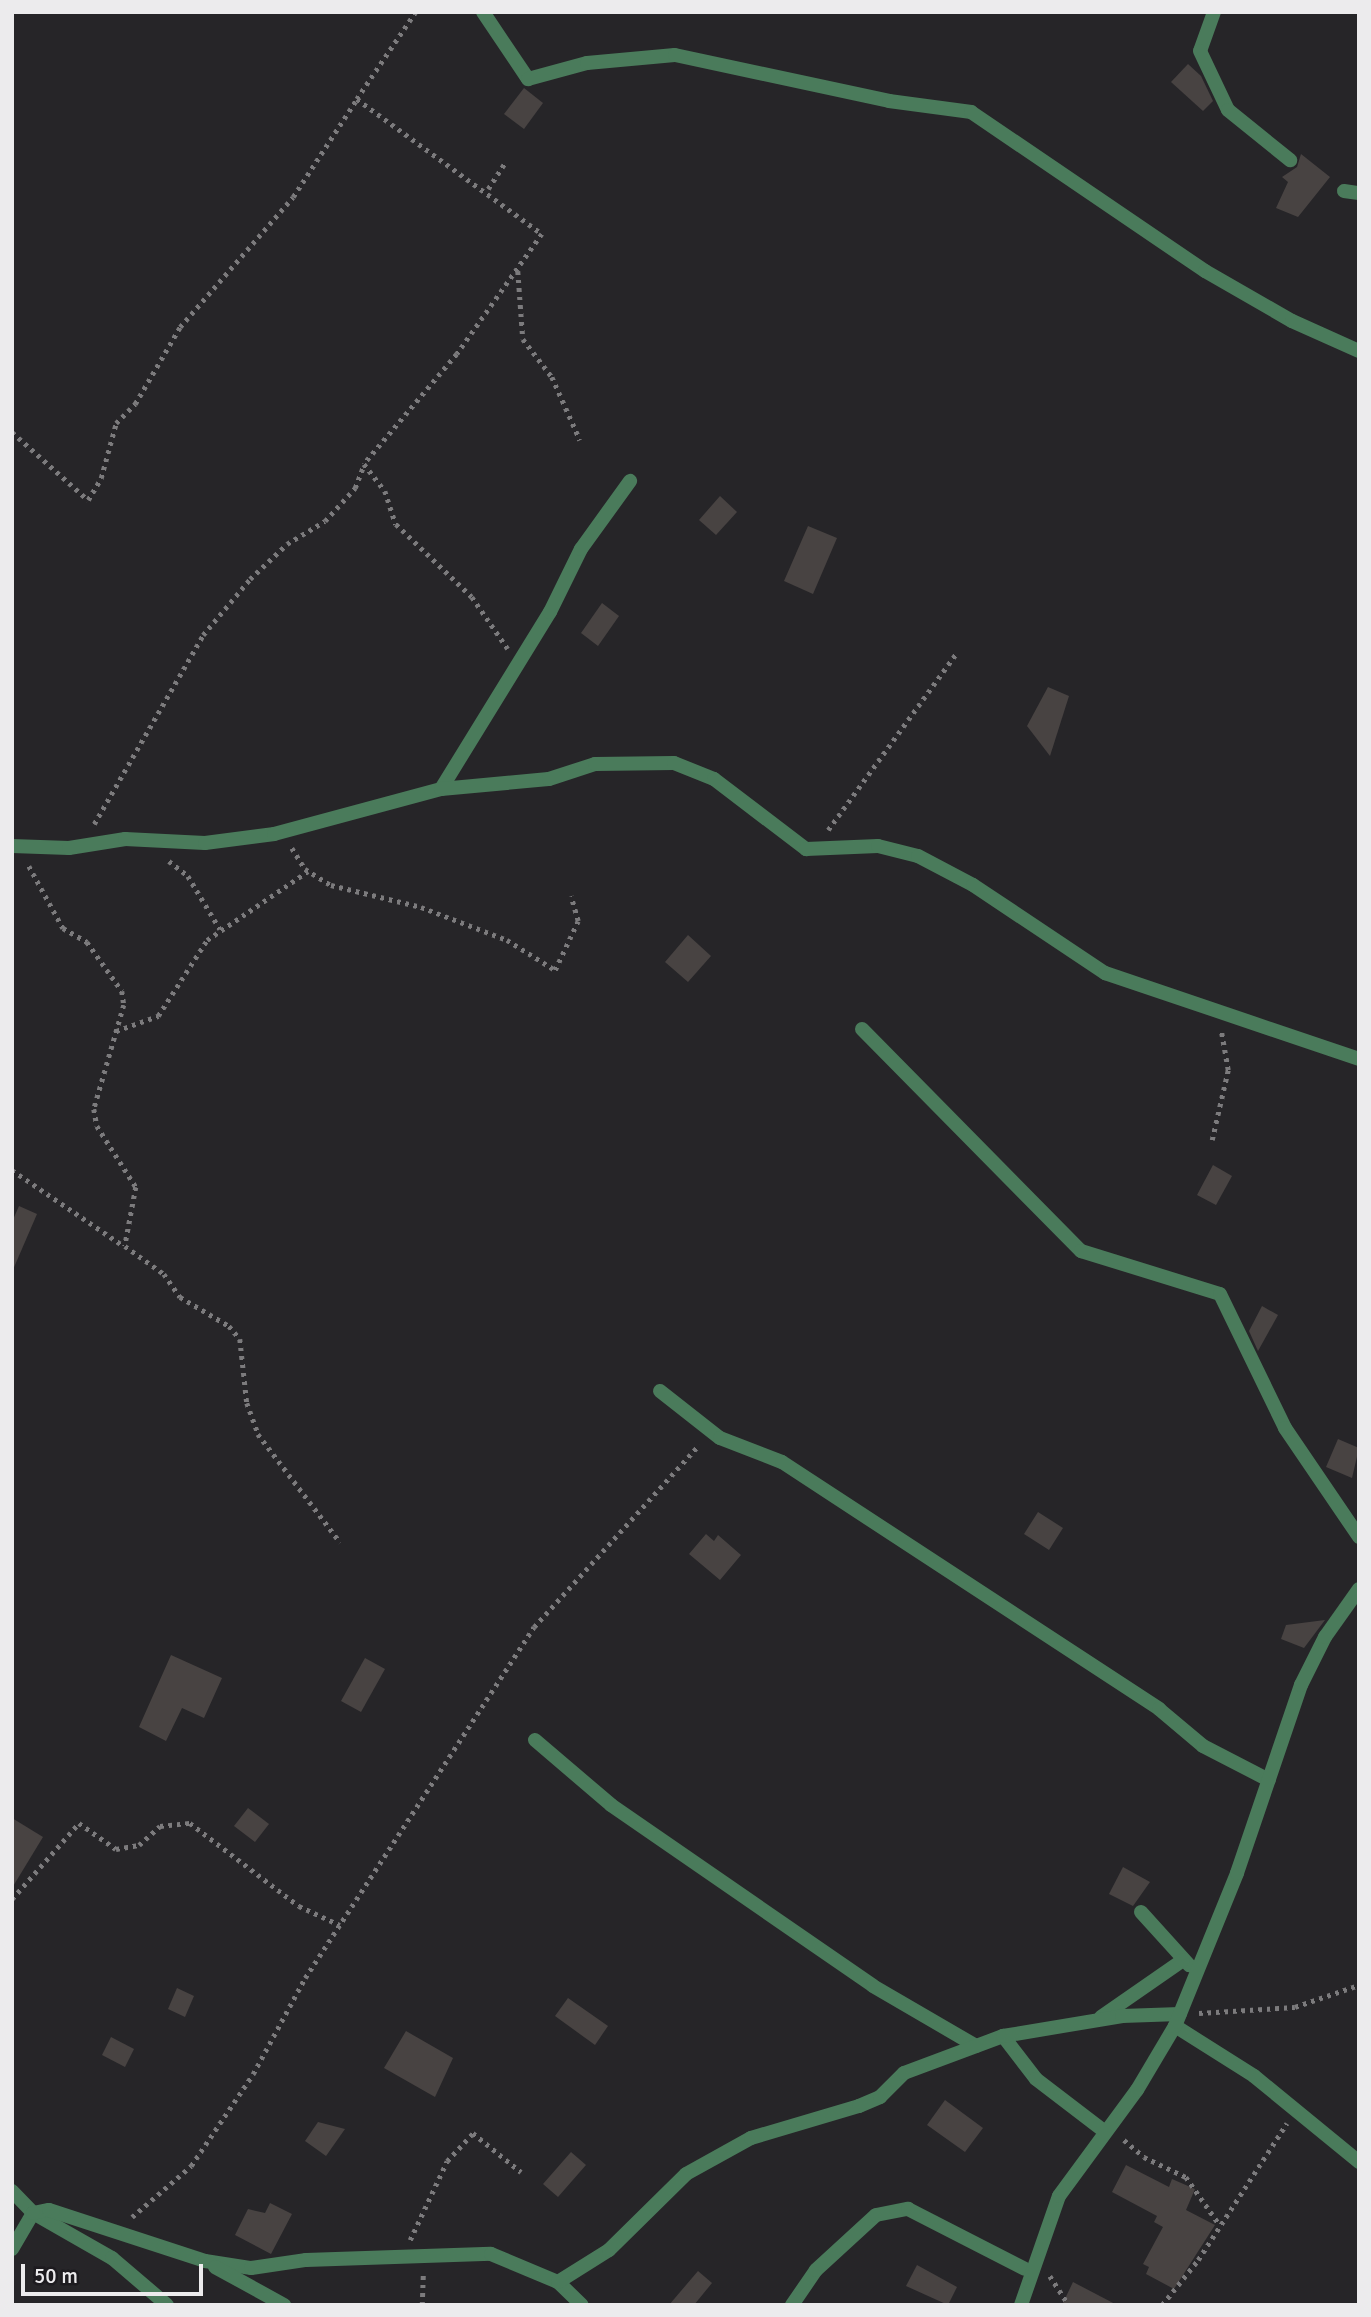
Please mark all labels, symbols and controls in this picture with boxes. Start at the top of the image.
scale bar [24,2250,206,2294]
text: 50 m [34,2263,78,2289]

